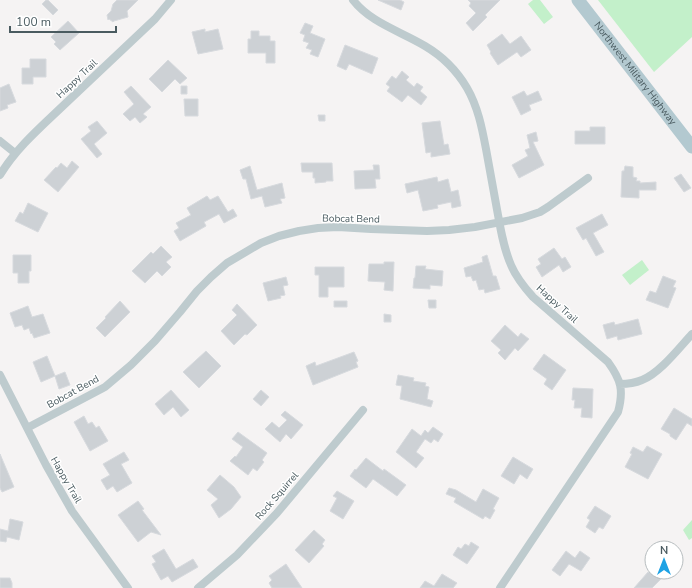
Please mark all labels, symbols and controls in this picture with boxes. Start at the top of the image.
scale bar [10,8,116,34]
text: 100 m [16,14,51,30]
street label: Northwest Military Highway [590,19,680,129]
street label: Happy Trail [53,56,101,102]
street label: Bobcat Bend [322,211,380,227]
street label: Happy Trail [533,282,581,326]
street label: Bobcat Bend [44,372,102,412]
street label: Happy Trail [47,454,85,506]
street label: Rock Squirrel [252,469,302,523]
north arrow [644,540,684,580]
text: N [660,543,668,558]

